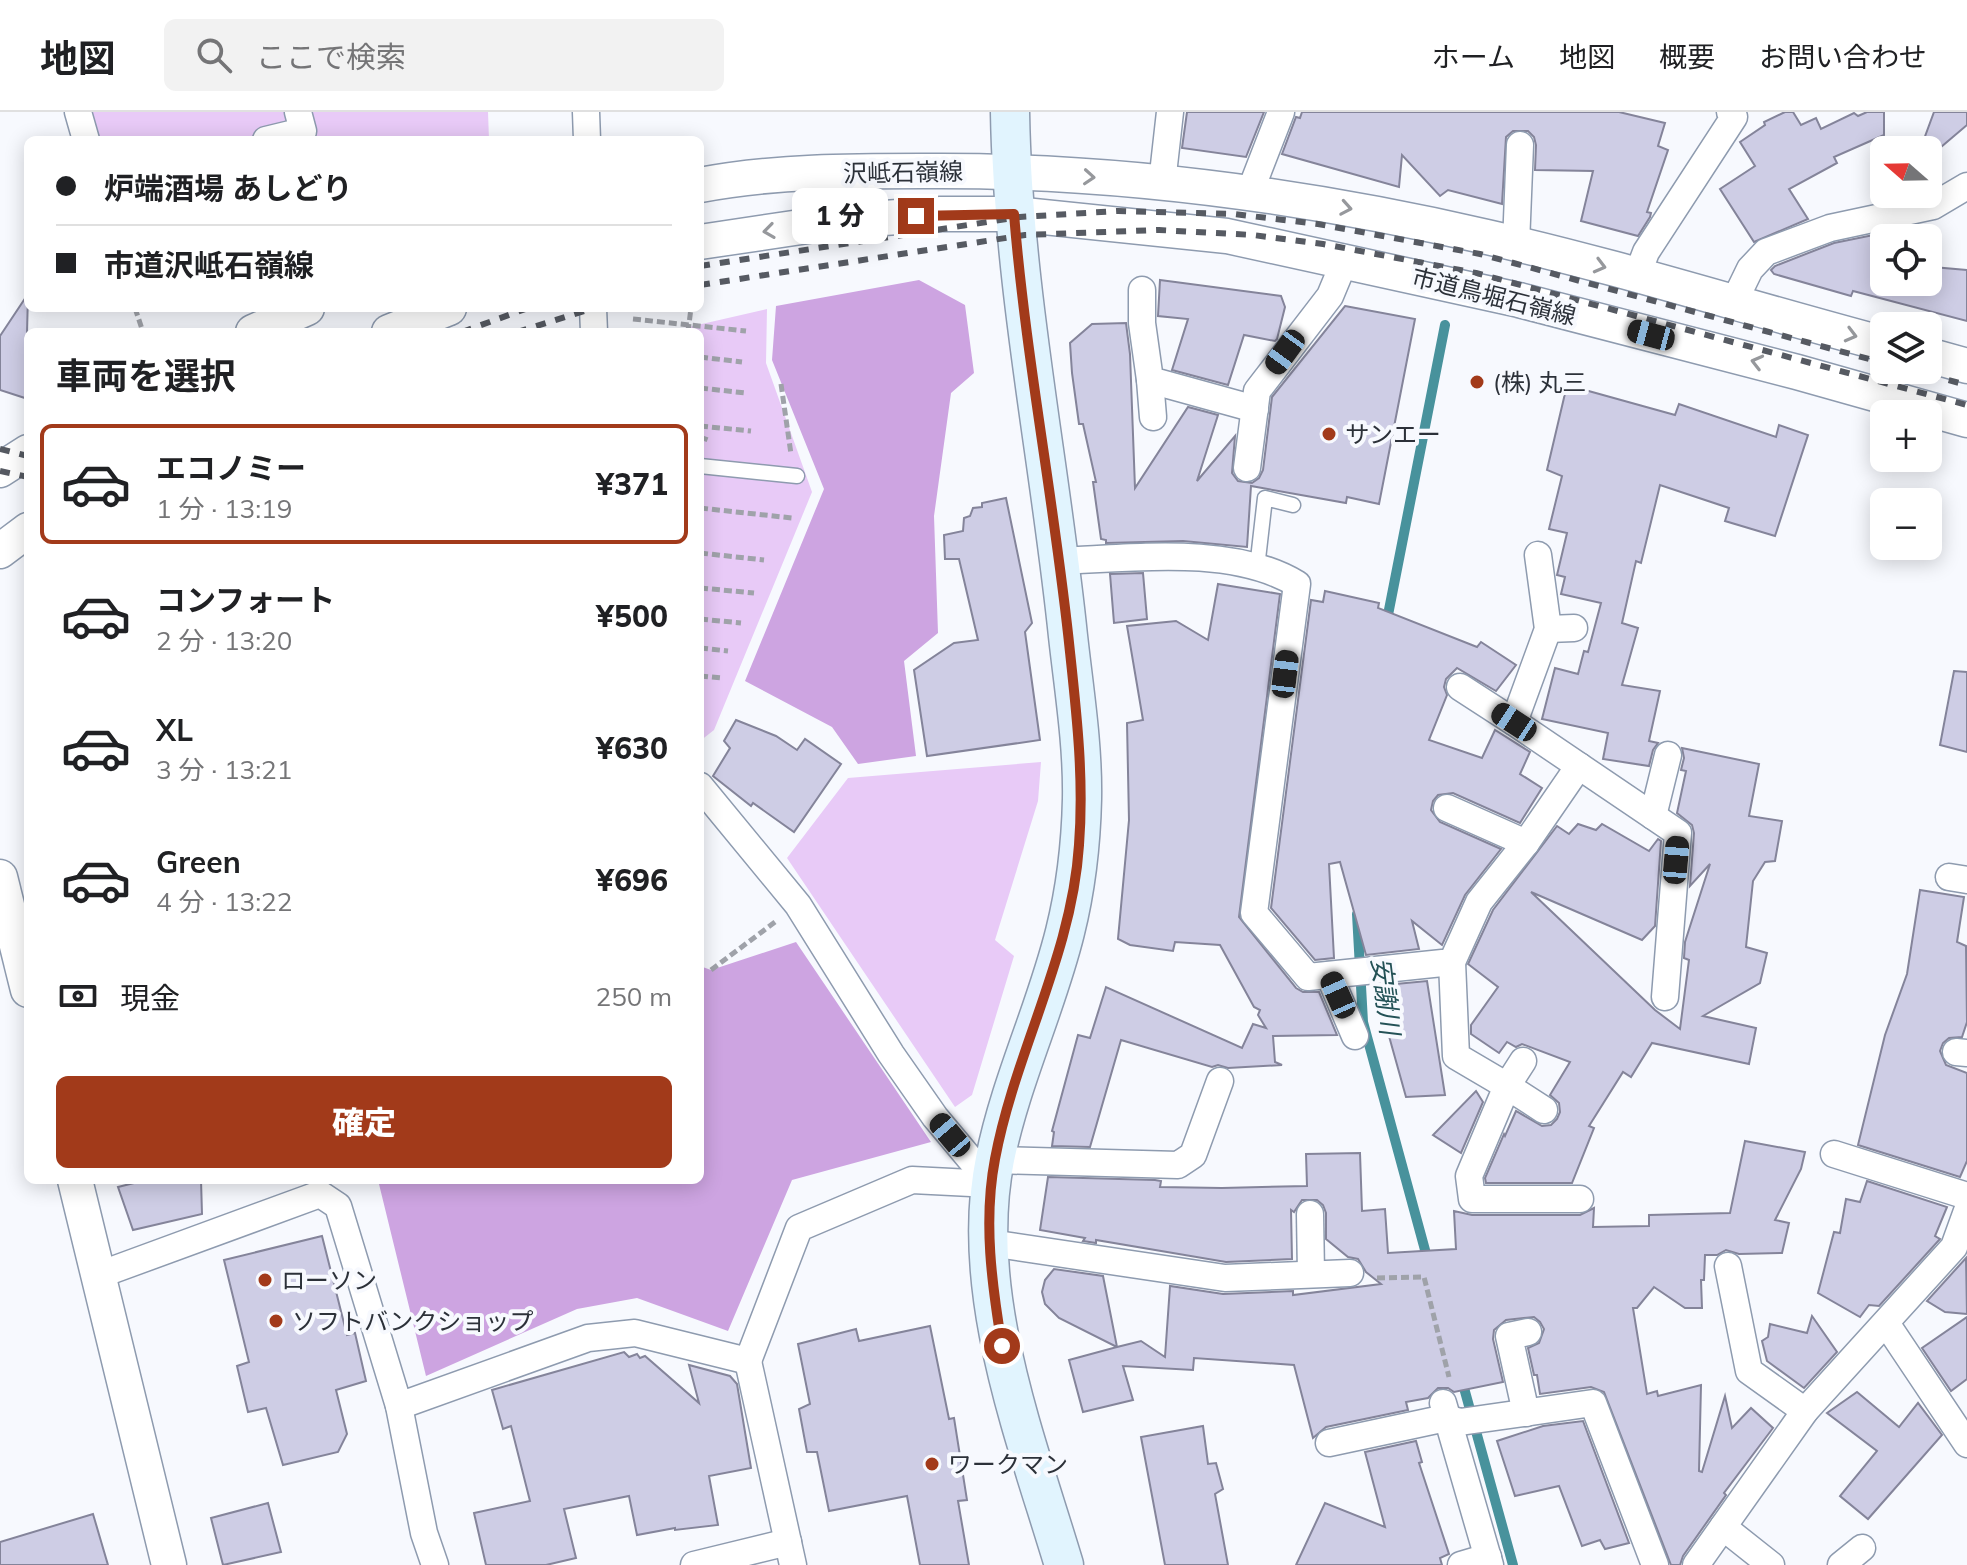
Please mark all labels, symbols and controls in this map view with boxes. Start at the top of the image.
search box [164,19,724,91]
icon: search [192,33,236,77]
text: 地図 [40,34,116,82]
text: ここで検索 [256,38,406,76]
text: ホーム [1432,39,1515,74]
text: 地図 [1559,39,1615,74]
text: 概要 [1659,39,1715,74]
text: お問い合わせ [1759,39,1927,74]
north arrow [1870,136,1942,208]
map controls [1870,136,1942,560]
street label: 沢岻石嶺線 [843,156,963,188]
one-way arrow [1083,168,1096,185]
text: 炉端酒場 あしどり [104,169,352,207]
callout: 1 分 [792,188,888,244]
route end [898,198,934,234]
text: 1 分 [816,199,864,232]
one-way arrow [1340,199,1353,216]
one-way arrow [762,222,775,239]
button: locate [1870,224,1942,296]
text: 市道沢岻石嶺線 [104,246,314,284]
one-way arrow [1592,257,1606,274]
street label: 市道鳥堀石嶺線 [1409,261,1579,331]
button: layers [1870,312,1942,384]
car [1625,317,1677,353]
one-way arrow [1843,325,1857,342]
car [1261,326,1309,378]
text: 車両を選択 [56,353,236,398]
one-way arrow [1750,354,1764,371]
place label: (株) 丸三 [1493,367,1587,397]
marker: (株) 丸三 [1468,373,1486,391]
button: + [1870,400,1942,472]
place label: サンエー [1345,419,1441,449]
marker: サンエー [1320,425,1338,443]
icon: car [60,448,132,520]
text: エコノミー [156,449,306,487]
text: ¥371 [596,465,668,503]
button: − [1870,488,1942,560]
text: 1 分 · 13:19 [156,492,292,525]
icon: car [60,580,132,652]
text: コンフォート [156,581,335,619]
text: ¥500 [596,597,668,635]
text: 2 分 · 13:20 [156,624,292,657]
car [1270,649,1300,699]
car [1487,699,1541,745]
text: XL [156,711,193,749]
icon: car [60,712,132,784]
text: ¥630 [596,729,668,767]
text: 3 分 · 13:21 [156,753,292,786]
car [1662,835,1690,885]
text: Green [156,843,241,881]
icon: car [60,844,132,916]
text: ¥696 [596,861,668,899]
text: 4 分 · 13:22 [156,885,292,918]
water label: 安謝川 [1365,955,1407,1040]
car [1317,968,1359,1022]
icon: cash [56,974,100,1018]
text: 現金 [120,979,180,1017]
text: 250 m [596,980,672,1013]
button: 確定 [56,1076,672,1168]
car [925,1109,975,1161]
place label: ローソン [281,1265,377,1295]
marker: ローソン [256,1271,274,1289]
place label: ソフトバンクショップ [292,1306,533,1336]
marker: ソフトバンクショップ [267,1312,285,1330]
route start [984,1328,1020,1364]
place label: ワークマン [948,1449,1068,1479]
marker: ワークマン [923,1455,941,1473]

